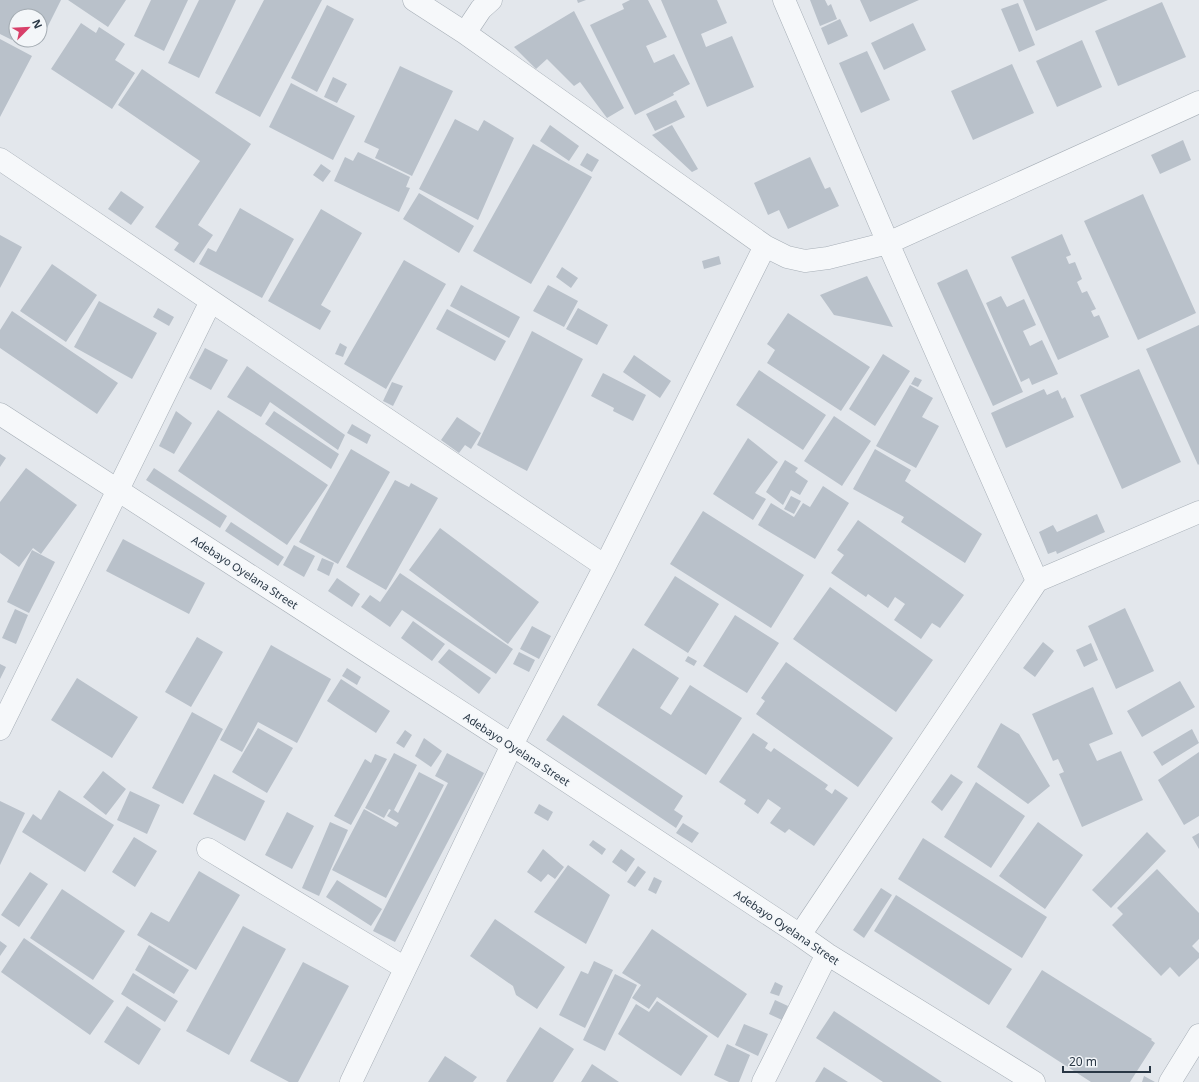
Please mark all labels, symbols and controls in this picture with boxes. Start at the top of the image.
north arrow [8,8,48,48]
text: N [29,17,46,31]
street label: Adebayo Oyelana Street [189,532,301,612]
street label: Adebayo Oyelana Street [461,709,573,789]
street label: Adebayo Oyelana Street [731,886,843,968]
scale bar [1063,1048,1150,1074]
text: 20 m [1069,1053,1097,1070]

